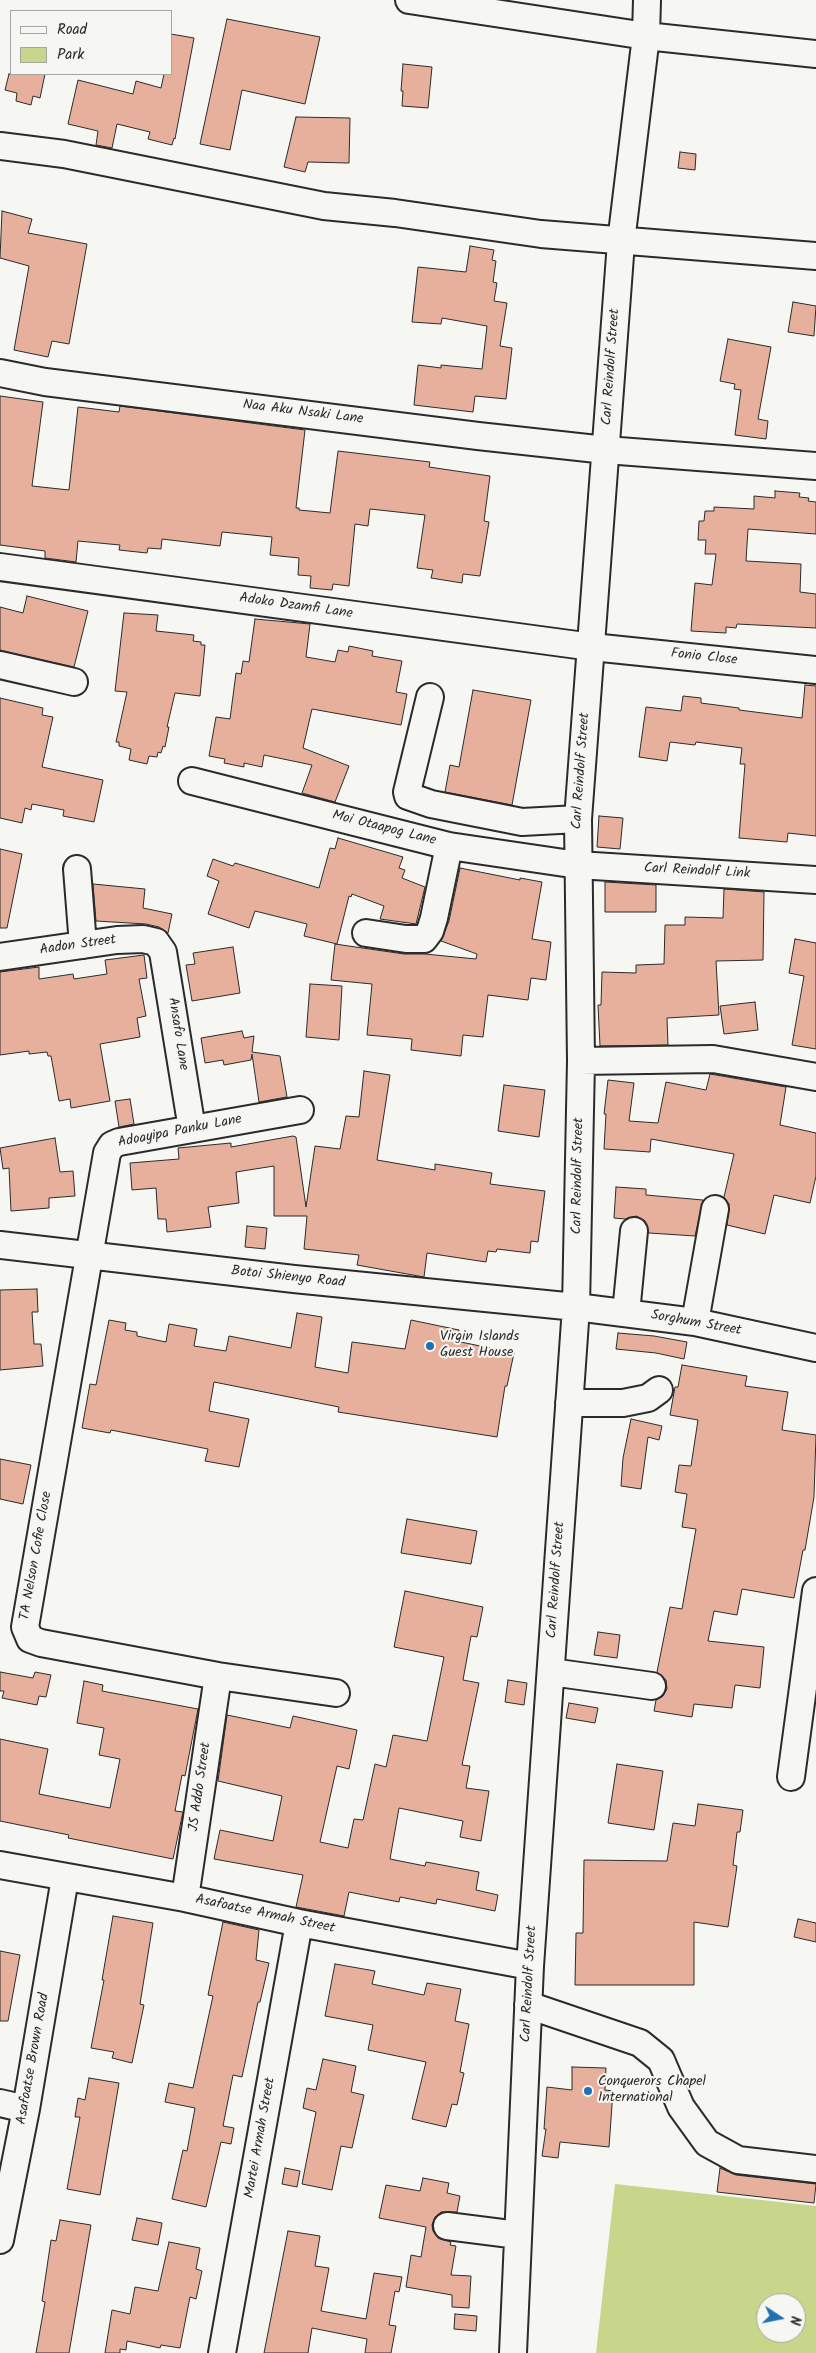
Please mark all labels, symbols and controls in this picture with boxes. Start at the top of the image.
legend [10,10,172,75]
text: Road [57,18,87,42]
text: Park [57,43,84,67]
street label: Carl Reindolf Street [600,308,624,426]
street label: Naa Aku Nsaki Lane [242,397,364,429]
street label: Adoko Dzamfi Lane [238,591,354,623]
street label: Fonio Close [670,646,738,670]
street label: Carl Reindolf Street [570,712,594,830]
street label: Moi Otaapog Lane [330,808,438,850]
street label: Carl Reindolf Link [643,861,751,883]
street label: Aadon Street [39,932,117,960]
street label: Ansafo Lane [163,996,191,1072]
street label: Adoayipa Panku Lane [117,1112,243,1152]
street label: Carl Reindolf Street [570,1117,588,1235]
street label: Botoi Shienyo Road [230,1264,346,1292]
street label: Sorghum Street [649,1308,743,1340]
place label: Virgin Islands Guest House [440,1330,519,1362]
marker: Virgin Islands Guest House [424,1340,436,1352]
street label: TA Nelson Cofie Close [17,1490,57,1622]
street label: Carl Reindolf Street [545,1521,569,1639]
street label: JS Addo Street [186,1741,216,1833]
street label: Asafoatse Armah Street [194,1892,336,1938]
street label: Carl Reindolf Street [519,1925,541,2043]
street label: Asafoatse Brown Road [14,1992,54,2126]
place label: Conquerors Chapel International [598,2075,706,2108]
street label: Martei Armah Street [242,2076,280,2200]
marker: Conquerors Chapel International [582,2085,594,2097]
north arrow [756,2293,806,2343]
text: N [783,2314,806,2327]

